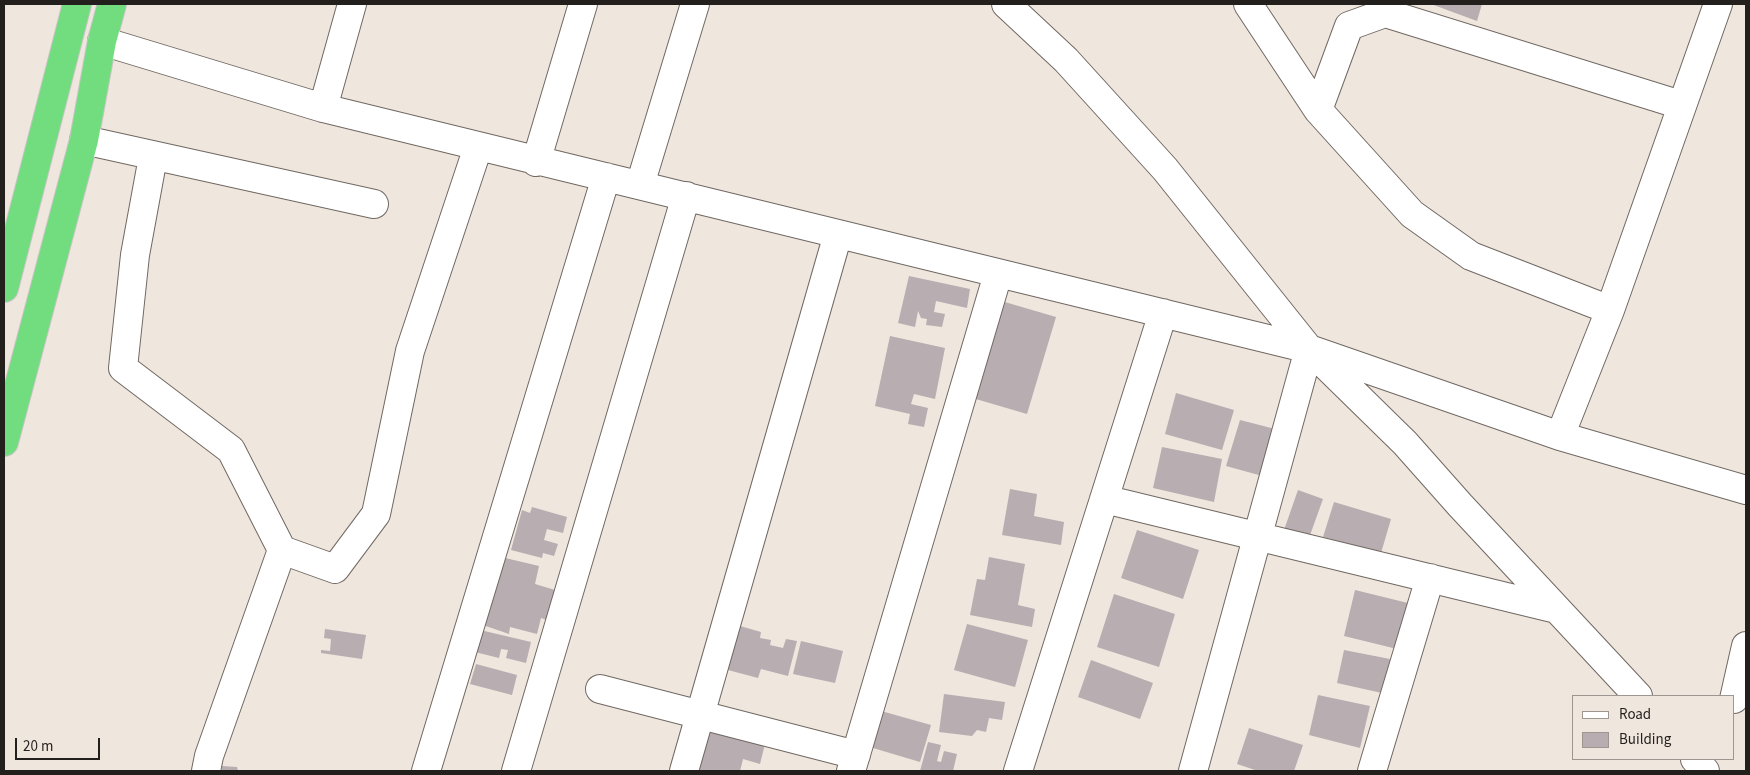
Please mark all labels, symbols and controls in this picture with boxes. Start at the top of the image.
legend [1572,695,1735,760]
text: Road [1619,704,1651,725]
scale bar [18,728,102,760]
text: Building [1619,729,1671,750]
text: 20 m [23,736,53,757]

